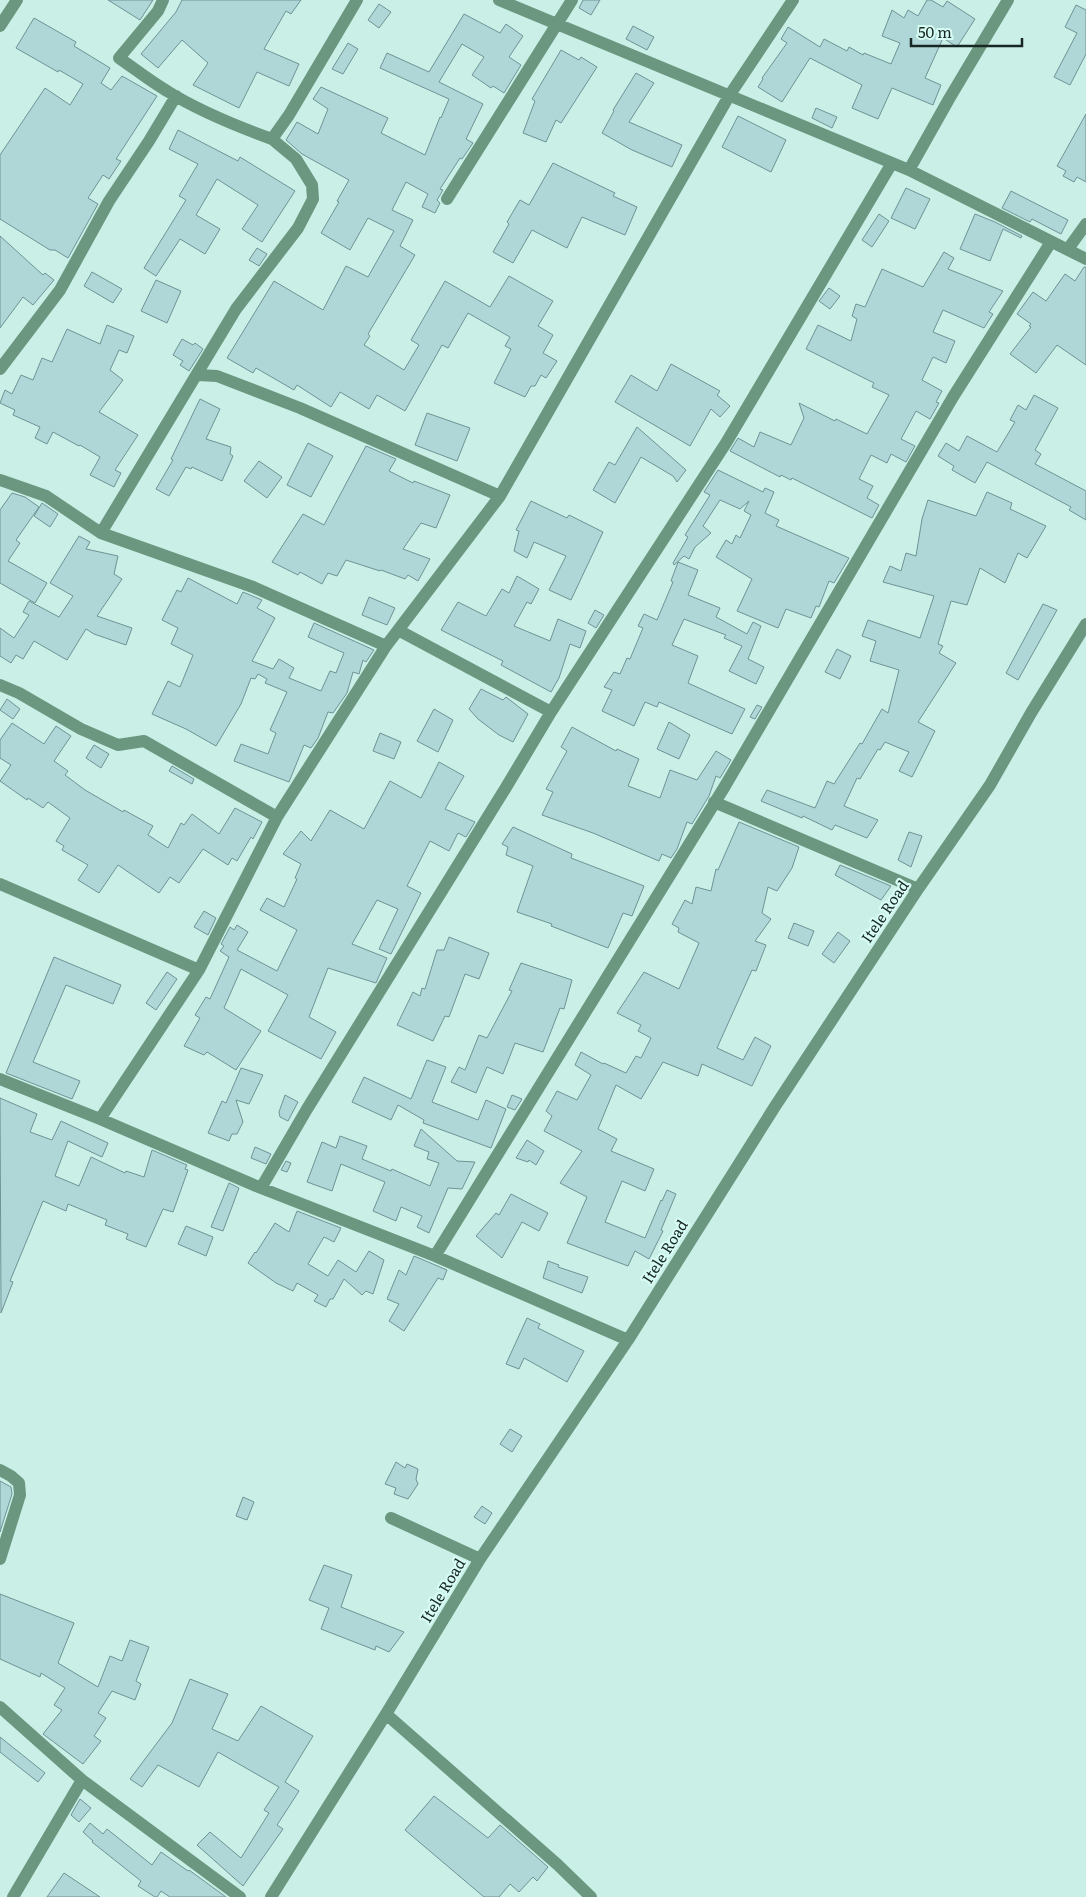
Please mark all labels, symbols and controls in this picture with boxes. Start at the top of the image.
scale bar [911,15,1022,47]
text: 50 m [918,20,952,43]
street label: Itele Road [854,875,914,947]
street label: Itele Road [635,1215,693,1287]
street label: Itele Road [414,1553,470,1627]

